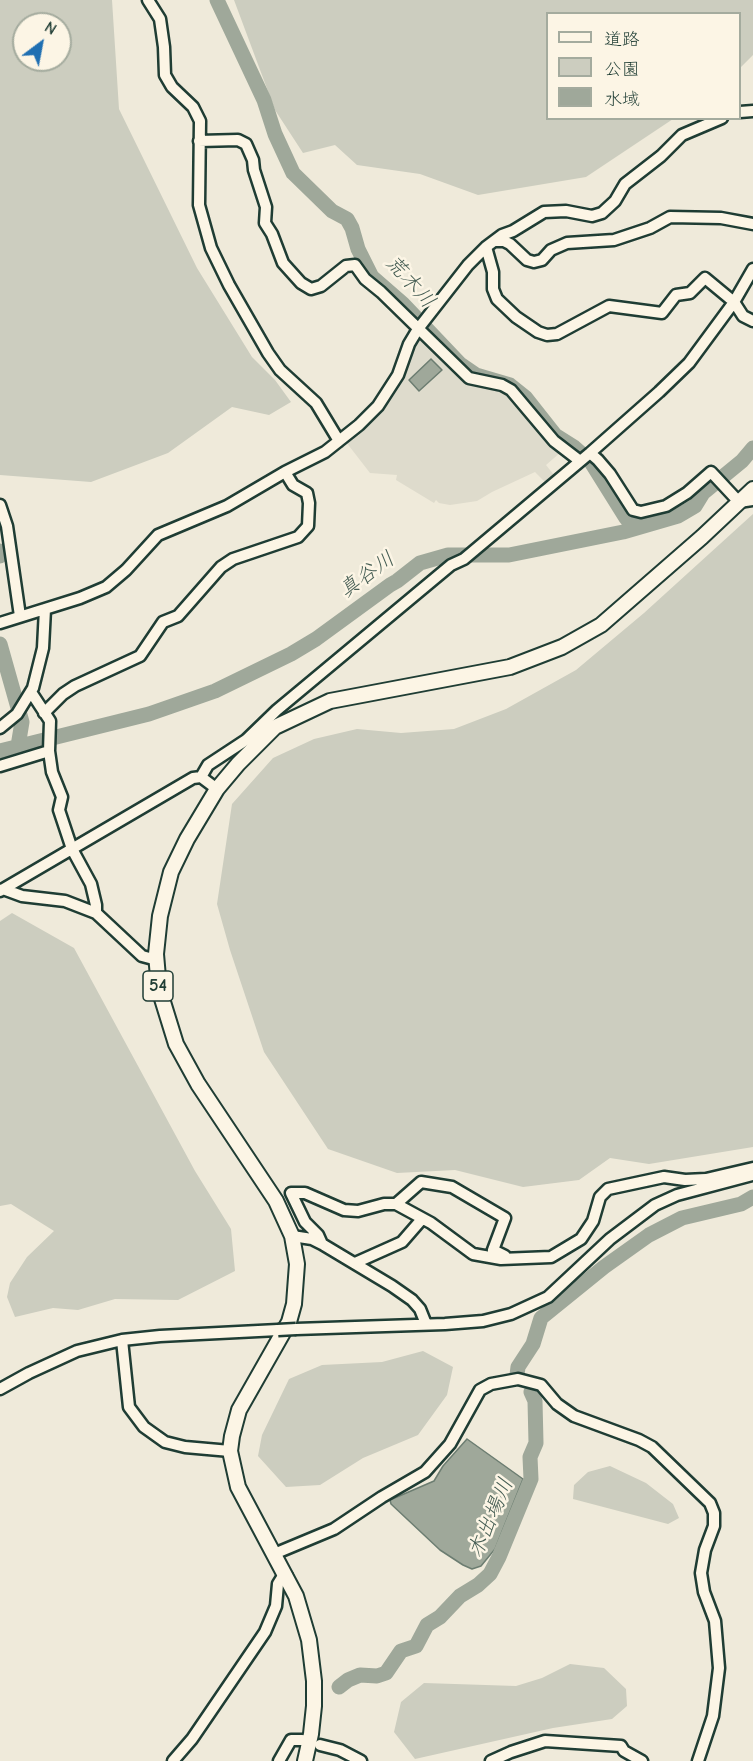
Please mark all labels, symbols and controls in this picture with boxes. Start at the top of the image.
north arrow [12,12,72,72]
legend [546,12,741,120]
text: N [41,18,60,39]
text: 道路 [604,29,640,50]
text: 公園 [604,59,640,80]
text: 水域 [604,89,640,110]
water label: 荒木川 [380,250,440,314]
water label: 真谷川 [334,546,400,604]
road number: 54 [143,971,173,1001]
water label: 木出場川 [463,1474,519,1562]

